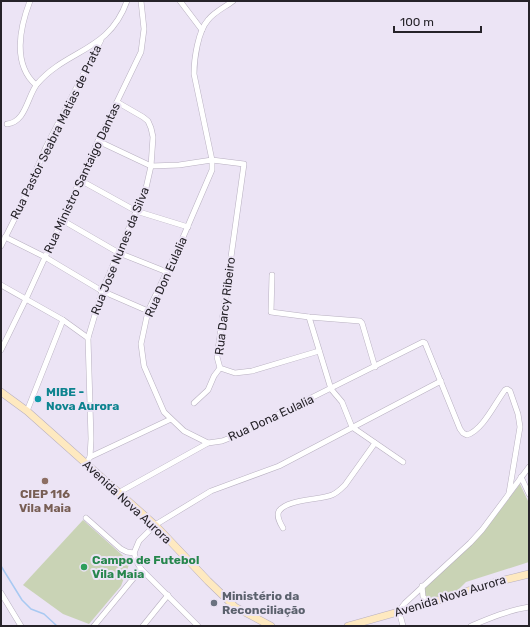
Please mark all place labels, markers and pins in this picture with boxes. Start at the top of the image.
place label: MIBE - Nova Aurora [46,385,119,413]
marker: MIBE - Nova Aurora [33,394,43,404]
marker: CIEP 116 Vila Maia [40,476,50,486]
place label: CIEP 116 Vila Maia [19,487,71,515]
place label: Campo de Futebol Vila Maia [92,553,199,581]
marker: Campo de Futebol Vila Maia [79,562,89,572]
place label: Ministério da Reconciliação [222,589,305,617]
marker: Ministério da Reconciliação [209,598,219,608]

